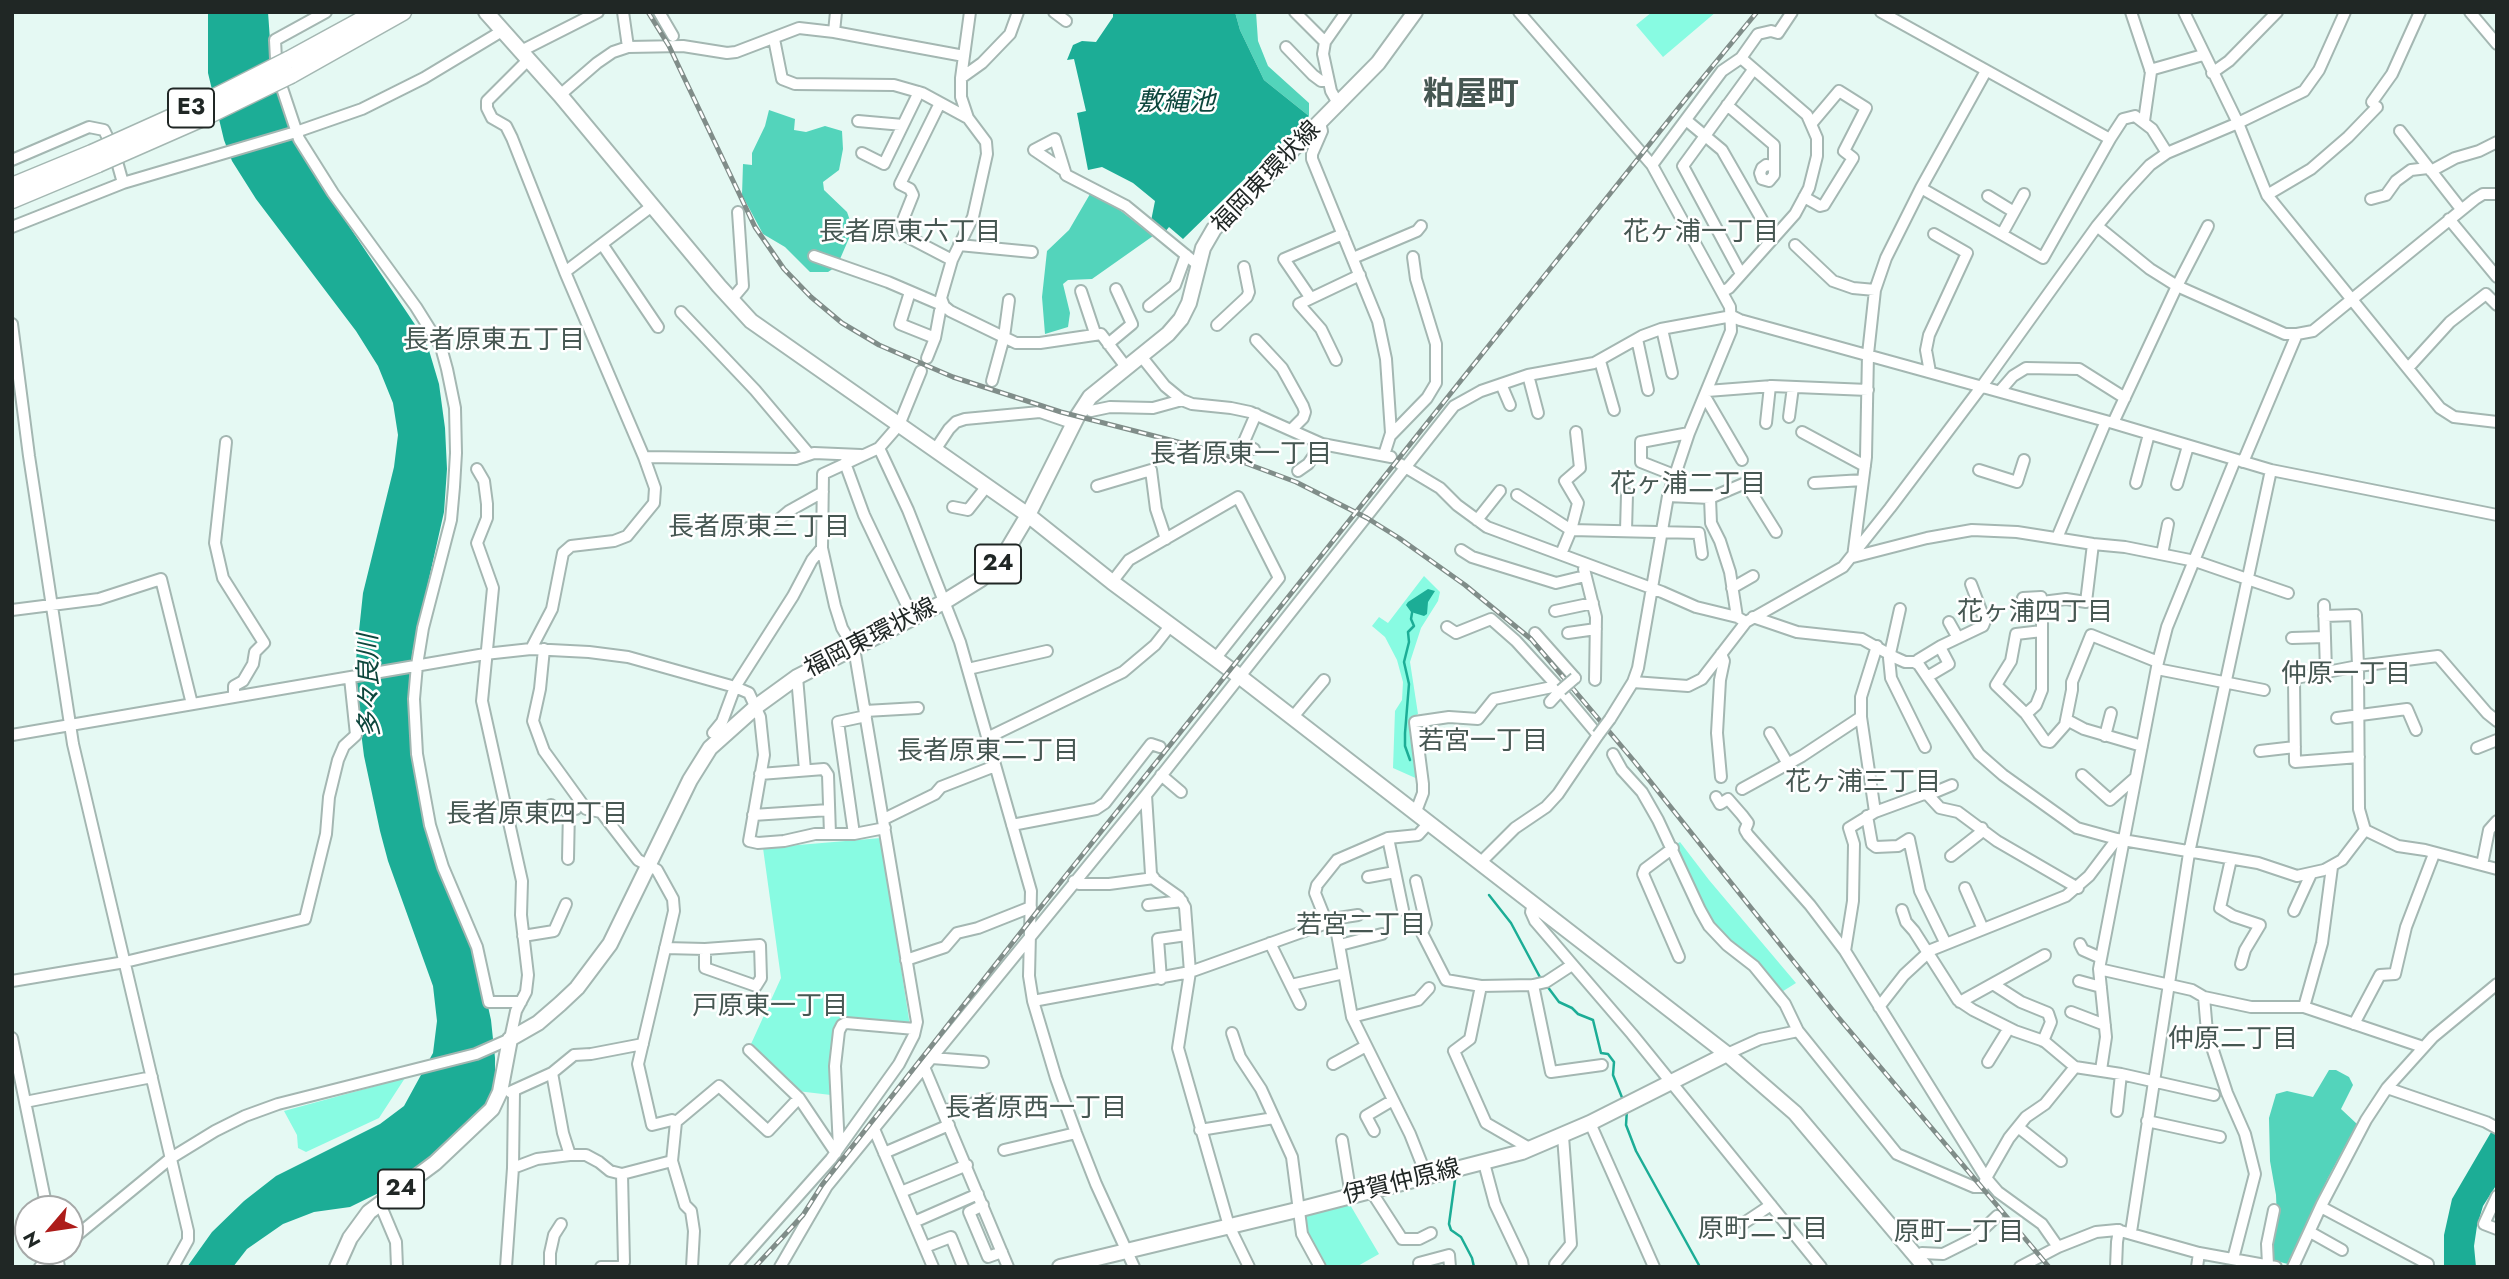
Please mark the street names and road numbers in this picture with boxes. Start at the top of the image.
road number: E3 [168,88,214,128]
street label: 福岡東環状線 [1207,116,1327,240]
road number: 24 [975,544,1021,584]
street label: 福岡東環状線 [800,593,942,685]
street label: 伊賀仲原線 [1340,1155,1464,1211]
road number: 24 [378,1170,424,1208]

